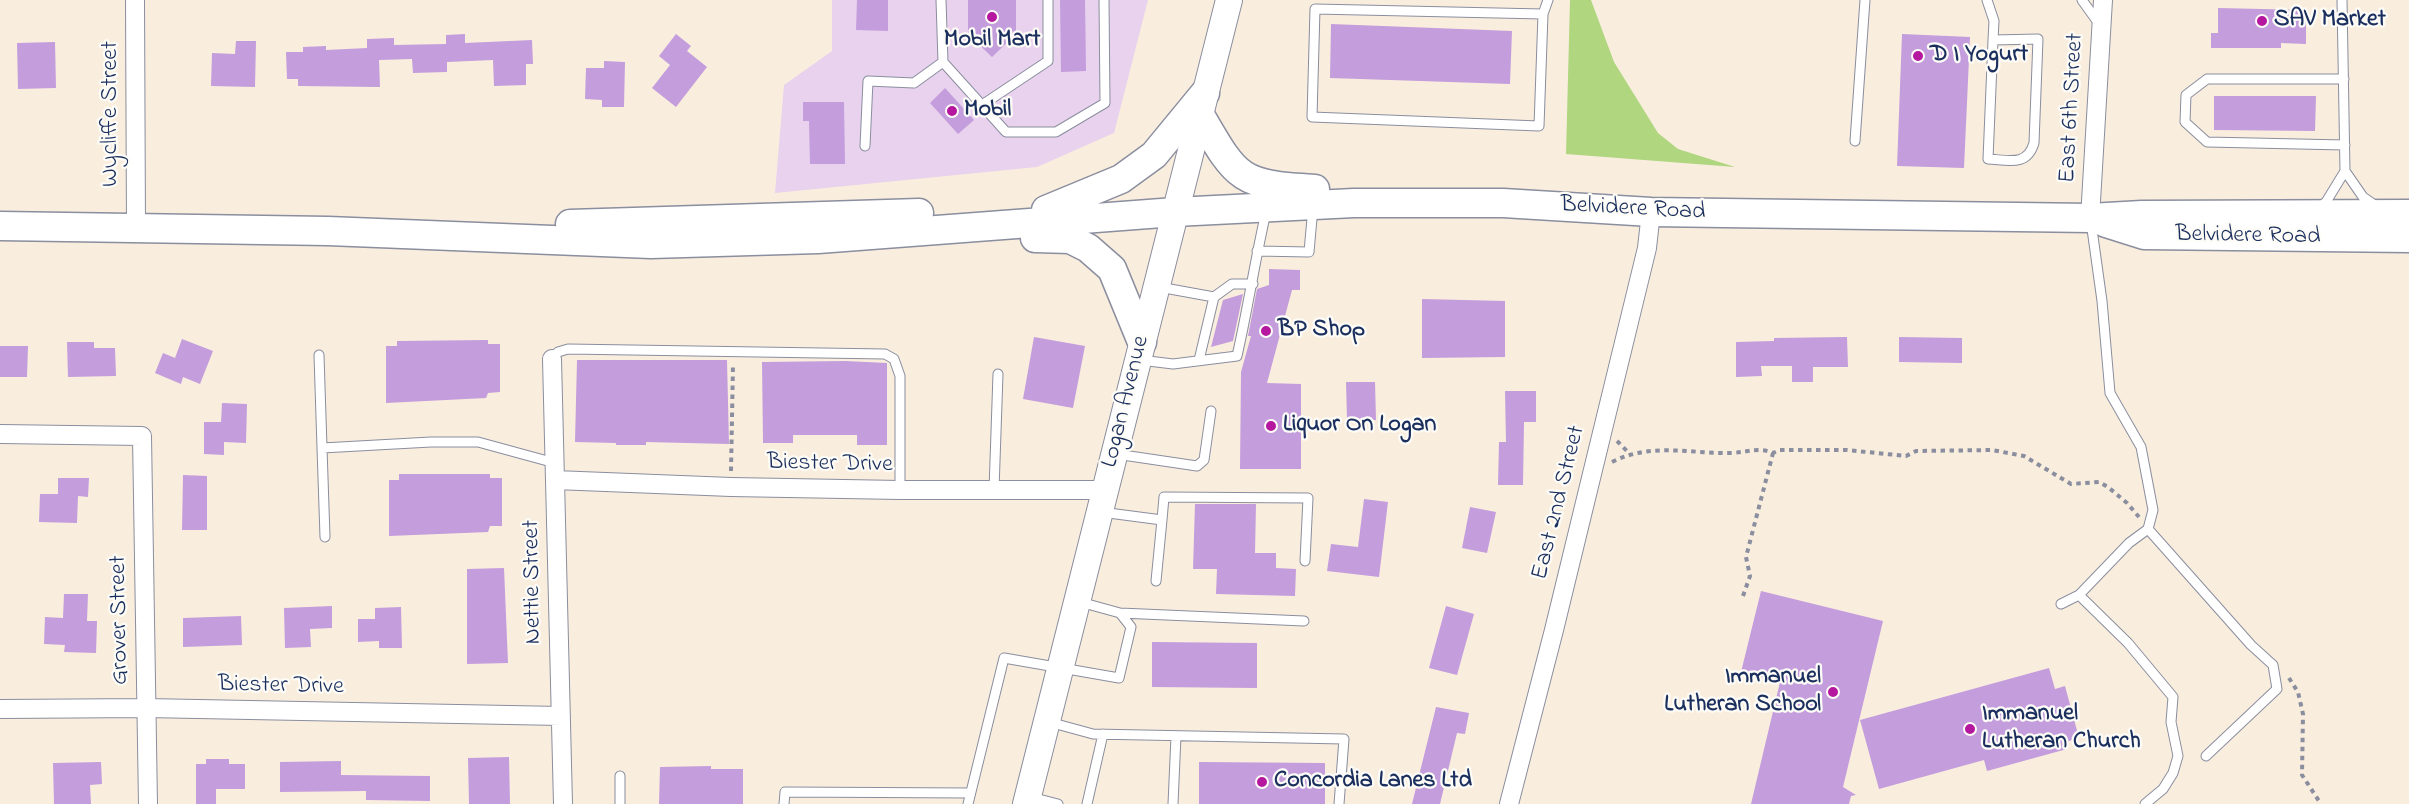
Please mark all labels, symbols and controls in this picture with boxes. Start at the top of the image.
place label: SAV Market [2274,7,2386,35]
marker: Mobil Mart [985,10,999,24]
marker: SAV Market [2255,14,2269,28]
place label: Mobil Mart [944,27,1040,55]
street label: East 6th Street [2055,32,2091,184]
street label: Wycliffe Street [98,41,126,187]
place label: D I Yogurt [1930,42,2028,70]
marker: D I Yogurt [1911,49,1925,63]
place label: Mobil [964,97,1011,125]
marker: Mobil [945,104,959,118]
street label: Belvidere Road [1560,192,1706,228]
street label: Belvidere Road [2175,221,2321,253]
place label: BP Shop [1278,317,1365,345]
marker: BP Shop [1259,324,1273,338]
street label: Logan Avenue [1097,333,1157,471]
place label: Liquor On Logan [1283,412,1436,440]
marker: Liquor On Logan [1264,419,1278,433]
street label: East 2nd Street [1527,423,1593,583]
street label: Biester Drive [767,450,893,480]
street label: Nettie Street [519,519,549,645]
street label: Grover Street [105,555,137,685]
place label: Immanuel Lutheran School [1664,664,1821,720]
street label: Biester Drive [218,672,344,702]
marker: Immanuel Lutheran School [1826,685,1840,699]
place label: Immanuel Lutheran Church [1982,701,2141,757]
marker: Immanuel Lutheran Church [1963,722,1977,736]
place label: Concordia Lanes Ltd [1274,768,1472,796]
marker: Concordia Lanes Ltd [1255,775,1269,789]

